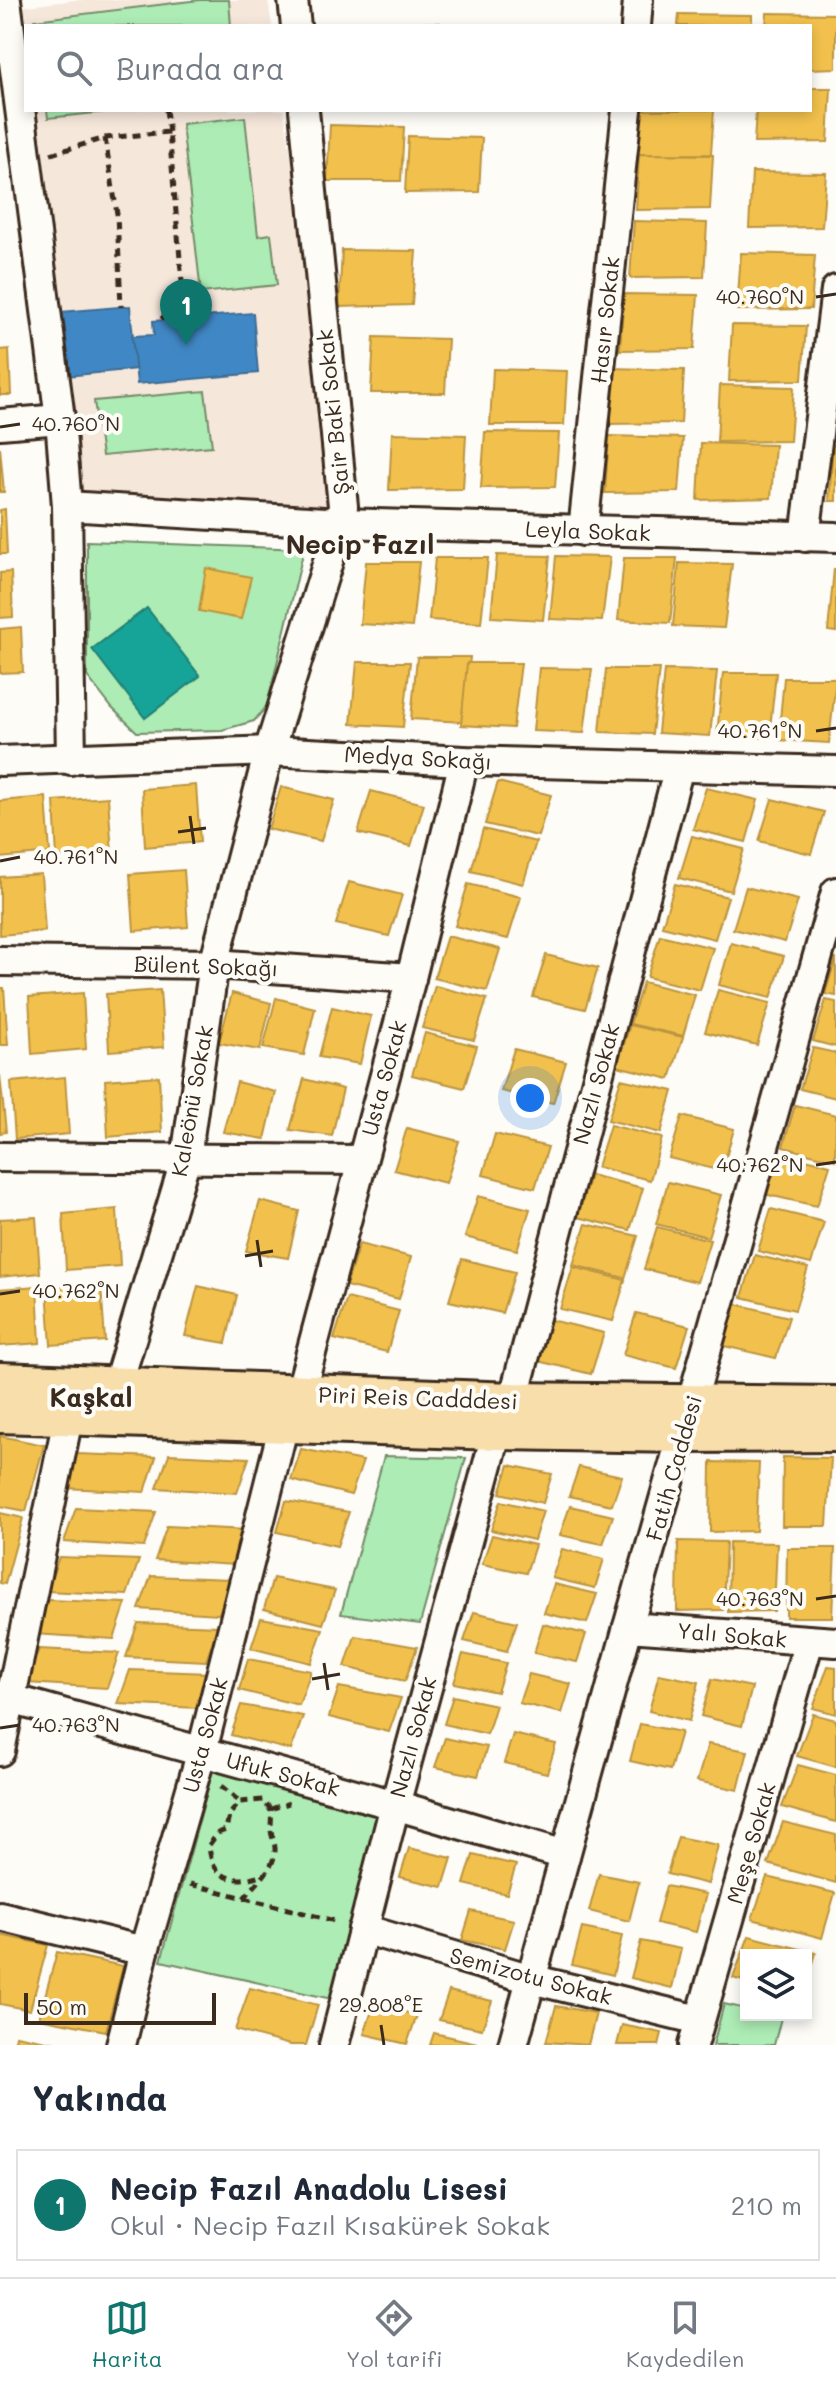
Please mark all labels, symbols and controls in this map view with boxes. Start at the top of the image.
search box [24,24,812,112]
icon: search [52,46,96,90]
text: Burada ara [116,48,285,88]
street label: Hasır Sokak [583,255,626,385]
pin: 1 [160,279,212,345]
text: 40.760°N [716,283,804,309]
street label: Şair Baki Sokak [309,328,356,496]
text: 40.760°N [32,410,120,436]
street label: Leyla Sokak [525,514,651,547]
district label: Necip Fazıl [286,527,434,561]
text: 40.761°N [718,717,802,743]
street label: Medya Sokağı [343,739,493,776]
text: 40.761°N [34,843,118,869]
street label: Bülent Sokağı [133,948,279,983]
street label: Usta Sokak [354,1017,413,1139]
street label: Nazlı Sokak [565,1020,626,1148]
street label: Kaleönü Sokak [164,1023,219,1179]
your location [510,1078,550,1118]
text: 40.762°N [717,1151,803,1177]
text: 40.762°N [33,1277,119,1303]
district label: Kaşkal [49,1380,133,1415]
street label: Piri Reis Cadddesi [318,1380,518,1415]
street label: Fatih Caddesi [639,1392,708,1544]
text: 40.763°N [716,1585,804,1611]
street label: Yalı Sokak [676,1615,788,1654]
street label: Nazlı Sokak [382,1673,443,1801]
street label: Usta Sokak [175,1674,234,1796]
text: 40.763°N [32,1711,120,1737]
street label: Ufuk Sokak [223,1744,343,1803]
street label: Meşe Sokak [719,1779,782,1907]
street label: Semizotu Sokak [447,1940,615,2011]
map controls [740,1949,812,2021]
button: layers [740,1949,812,2021]
scale bar [24,1989,216,2025]
text: 29.808°E [339,1991,423,2017]
text: 50 m [36,1992,87,2021]
text: Yakında [32,2075,167,2120]
text: Necip Fazıl Anadolu Lisesi [110,2168,508,2208]
text: 1 [54,2188,66,2222]
text: 210 m [731,2188,802,2222]
text: Okul · Necip Fazıl Kısakürek Sokak [110,2208,550,2242]
tab: Harita [92,2296,162,2373]
tab: Yol tarifi [346,2296,442,2373]
tab: Kaydedilen [626,2296,744,2373]

